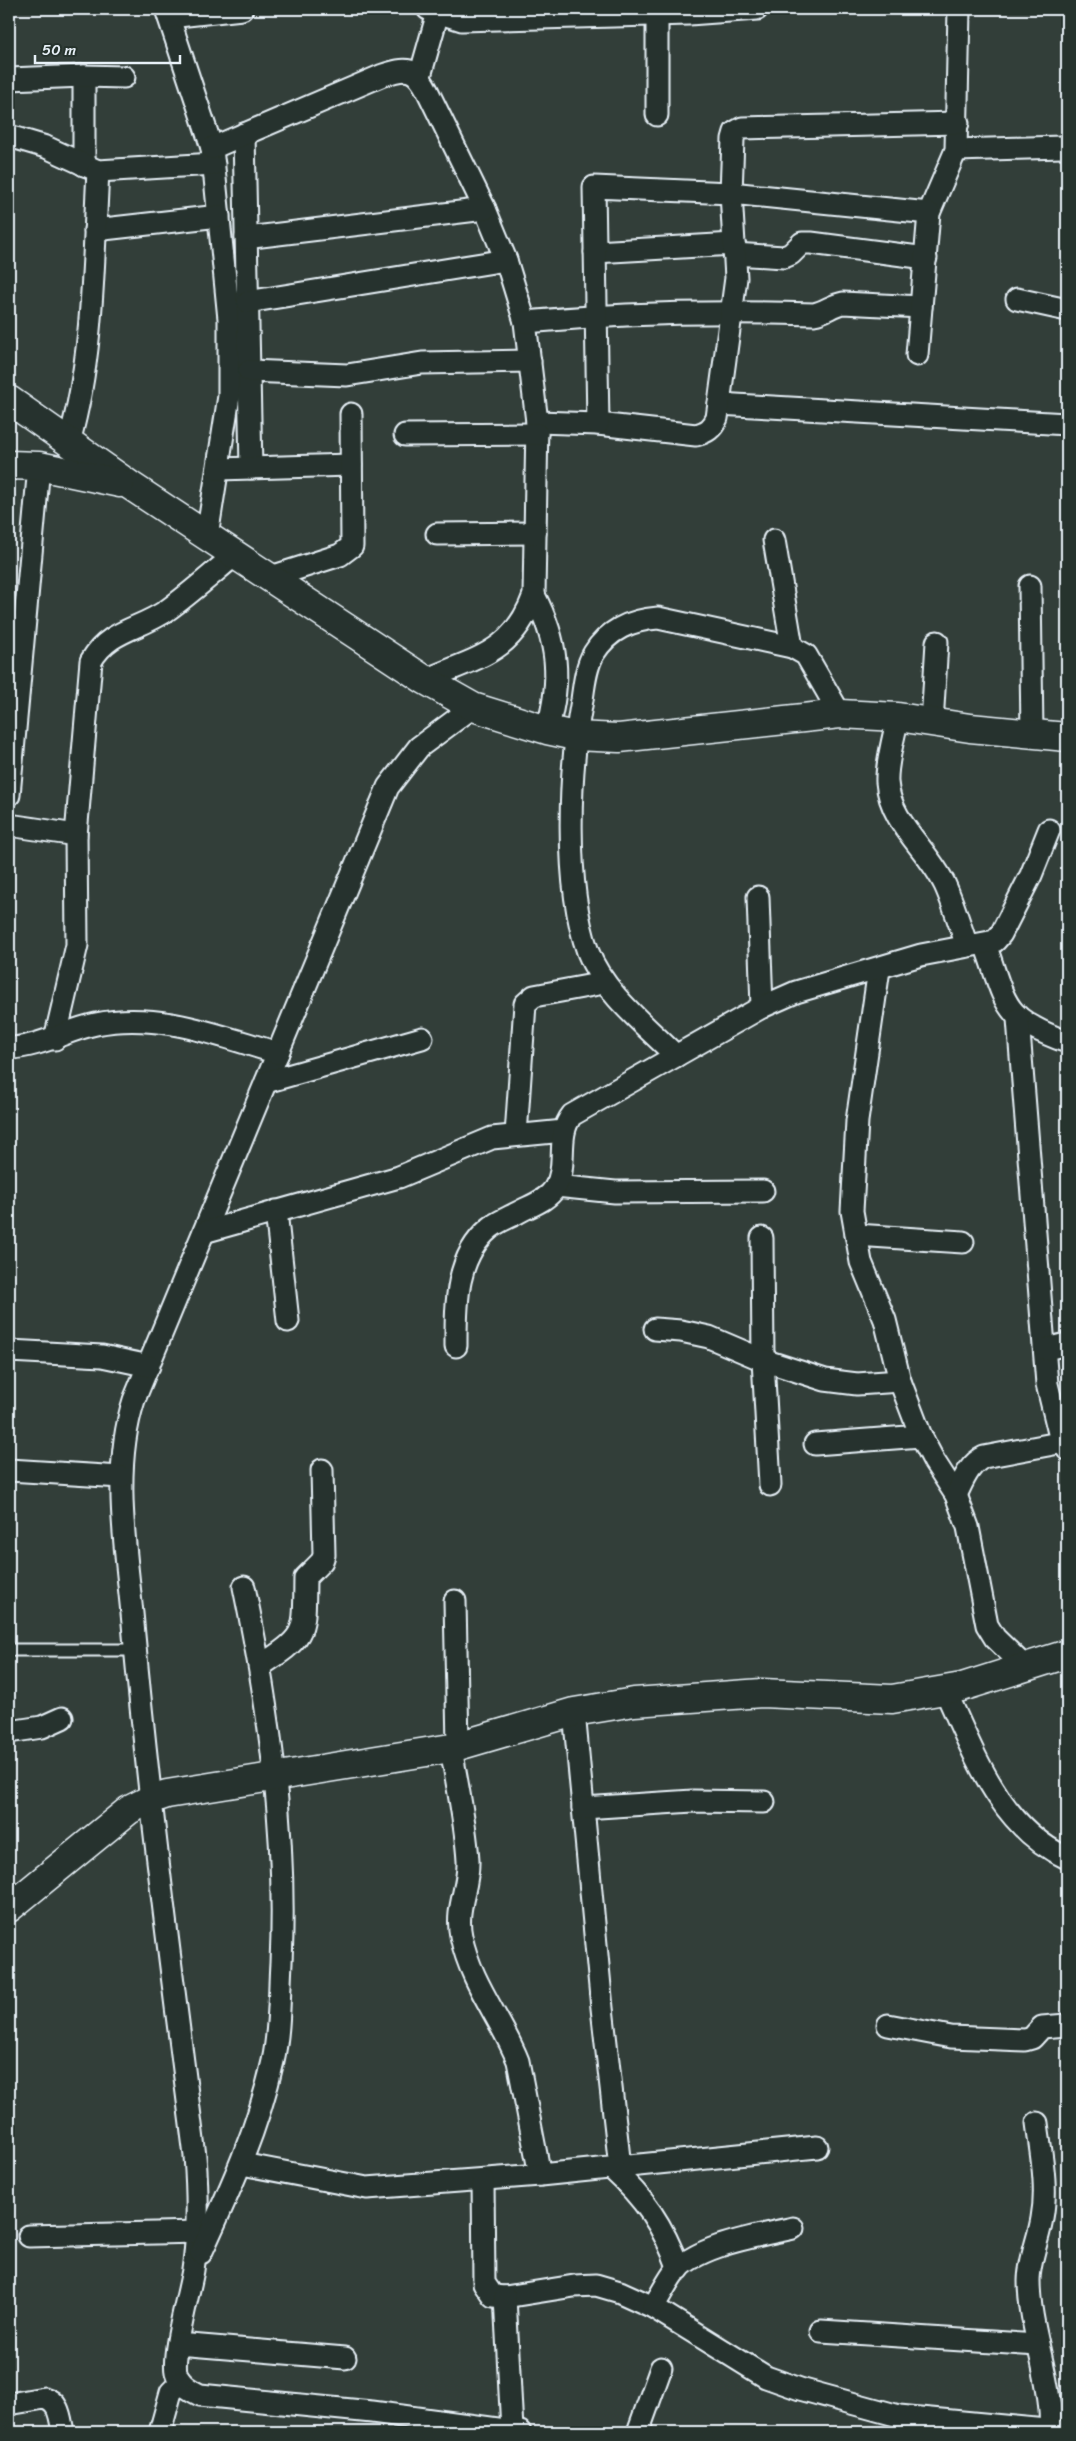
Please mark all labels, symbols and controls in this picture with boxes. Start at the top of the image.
scale bar [35,32,180,64]
text: 50 m [42,37,77,63]

